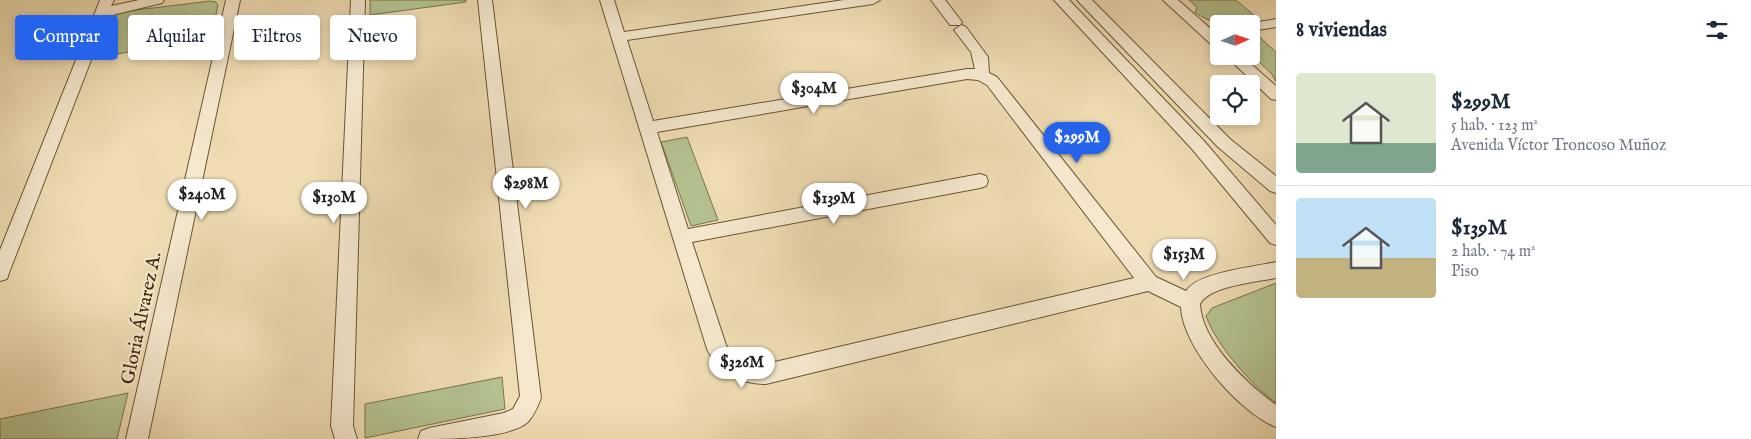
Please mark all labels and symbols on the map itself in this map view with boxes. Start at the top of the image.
north arrow [1210,15,1260,65]
pin: $304M [779,72,849,115]
pin: $299M [1042,121,1112,164]
pin: $298M [491,168,561,210]
pin: $240M [167,178,237,221]
pin: $130M [299,182,369,224]
pin: $139M [799,182,869,225]
pin: $153M [1149,238,1219,281]
street label: Gloria Álvarez A. [115,249,168,387]
pin: $326M [707,346,777,389]

